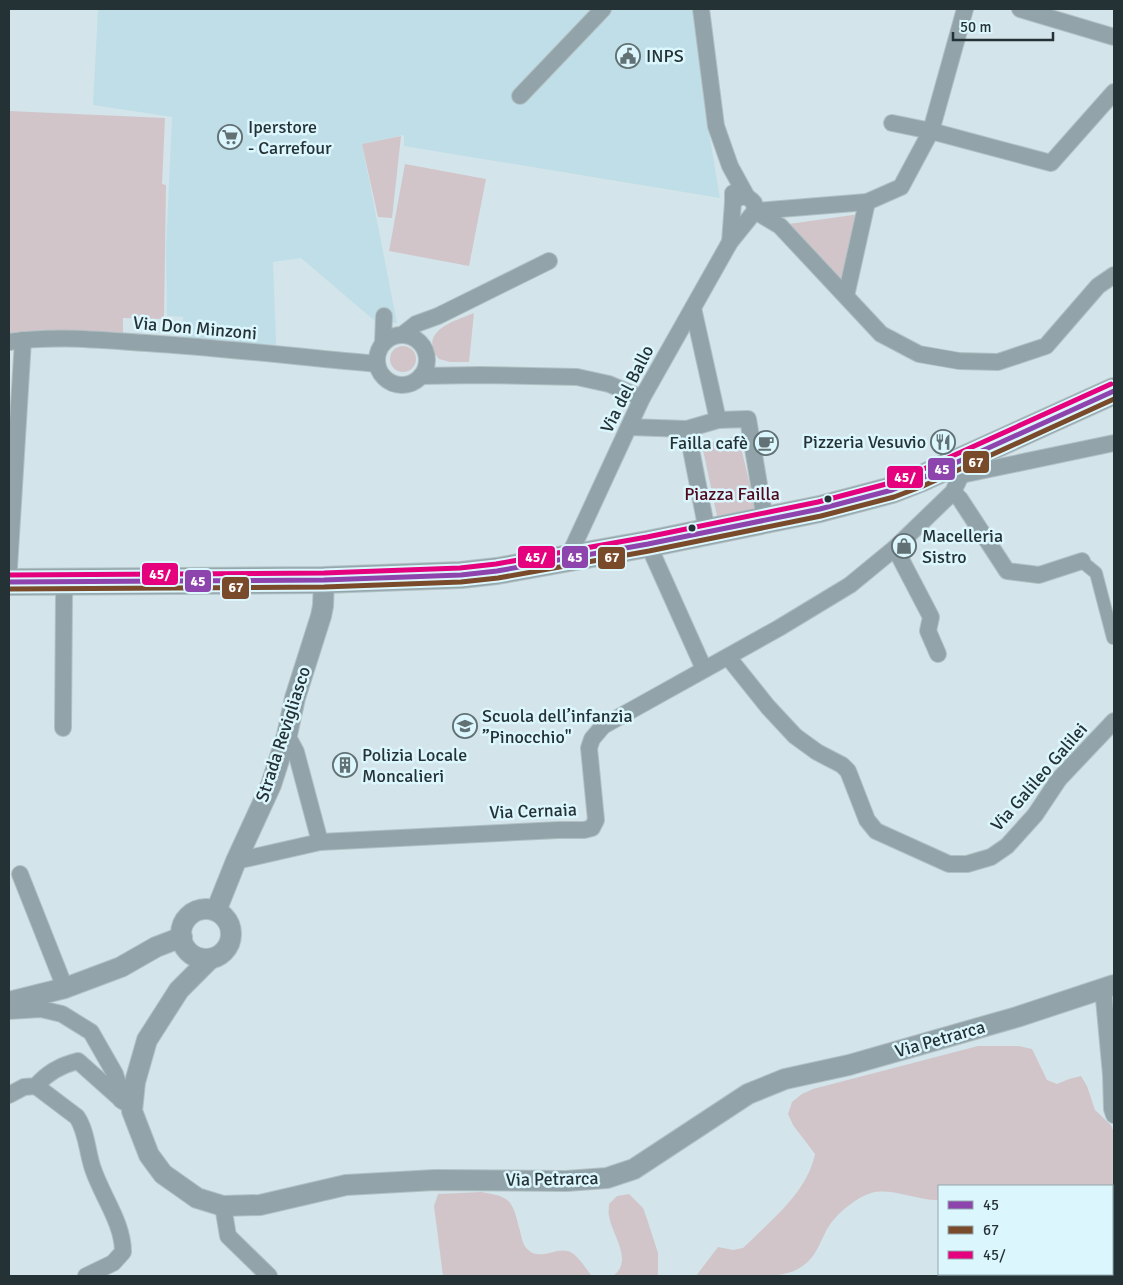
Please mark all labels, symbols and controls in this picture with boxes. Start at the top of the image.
scale bar [953,10,1053,42]
text: 50 m [960,18,991,36]
public building icon: INPS [615,43,641,69]
place label: INPS [646,45,684,67]
place label: Iperstore - Carrefour [248,116,332,159]
supermarket icon: Iperstore - Carrefour [217,124,243,150]
street label: Via Don Minzoni [132,312,258,344]
street label: Via del Ballo [595,341,659,437]
restaurant icon: Pizzeria Vesuvio [930,429,956,455]
cafe icon: Failla cafè [753,430,779,456]
place label: Pizzeria Vesuvio [803,431,926,453]
place label: Failla cafè [669,432,748,454]
line badge: 67 [962,450,990,474]
text: 67 [968,454,984,471]
line badge: 45 [927,457,956,481]
text: 45 [934,461,950,478]
line badge: 45/ [886,465,924,489]
text: 45/ [894,469,916,486]
park label: Piazza Failla [684,483,780,505]
unlabelled marker [823,494,833,504]
unlabelled marker [687,523,697,533]
place label: Macelleria Sistro [922,525,1003,568]
shop icon: Macelleria Sistro [891,533,917,559]
line badge: 45/ [517,545,556,569]
line badge: 45 [561,545,589,569]
line badge: 67 [597,546,626,570]
text: 45/ [525,549,547,566]
text: 45 [567,549,583,566]
text: 67 [604,549,620,566]
line badge: 45/ [141,562,179,586]
text: 45/ [149,566,171,583]
line badge: 45 [184,569,212,593]
text: 45 [190,573,206,590]
line badge: 67 [221,576,250,600]
text: 67 [228,579,244,596]
street label: Strada Revigliasco [251,664,315,804]
place label: Scuola dell’infanzia ”Pinocchio" [482,705,633,748]
school or university icon: Scuola dell’infanzia ”Pinocchio" [452,713,478,739]
street label: Via Galileo Galilei [986,718,1092,836]
place label: Polizia Locale Moncalieri [362,744,467,787]
building icon: Polizia Locale Moncalieri [332,752,358,778]
street label: Via Cernaia [489,798,577,824]
street label: Via Petrarca [892,1016,988,1062]
street label: Via Petrarca [505,1167,599,1191]
legend [938,1185,1113,1275]
text: 45 [983,1196,999,1214]
text: 67 [983,1221,999,1239]
text: 45/ [983,1246,1006,1264]

